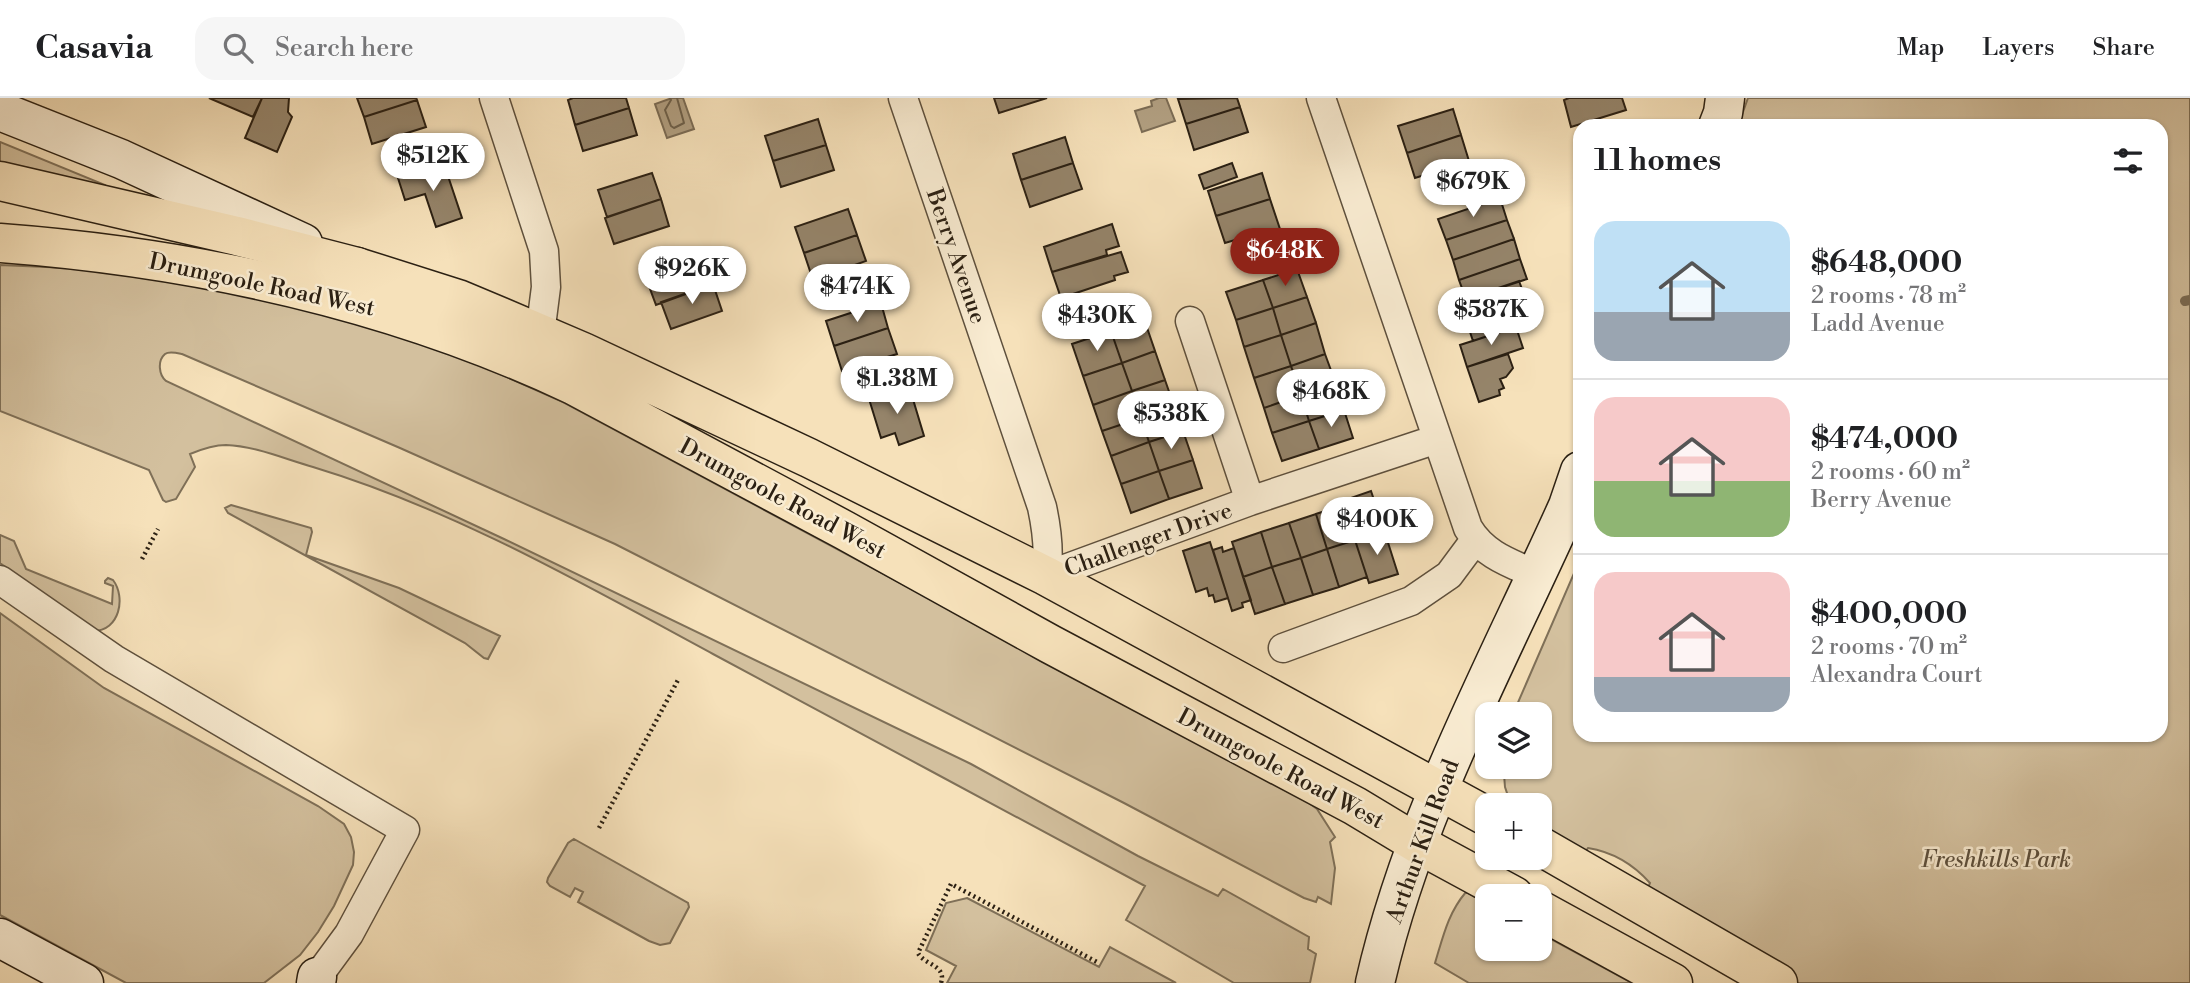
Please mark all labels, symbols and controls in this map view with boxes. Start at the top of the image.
search box [195,17,685,80]
text: Casavia [35,28,153,69]
icon: search [219,29,257,67]
text: Search here [275,32,414,64]
text: Map [1897,33,1944,63]
text: Layers [1982,33,2054,63]
text: Share [2092,33,2155,63]
pin: $512K [384,134,482,193]
text: $512K [397,142,469,170]
text: 11 homes [1594,142,1721,180]
icon: filters [2109,142,2147,180]
pin: $679K [1424,159,1522,219]
text: $679K [1436,168,1510,196]
street label: Berry Avenue [920,184,992,327]
pin: $648K [1236,228,1334,288]
text: $648K [1246,237,1324,265]
text: $648,000 [1811,244,1962,282]
pin: $926K [643,246,741,306]
street label: Drumgoole Road West [146,247,377,323]
icon: home [1650,249,1734,333]
text: $926K [654,255,730,283]
pin: $474K [808,264,906,324]
text: $474K [820,273,894,301]
text: 2 rooms · 78 m² [1811,282,1966,310]
pin: $587K [1442,288,1540,347]
pin: $430K [1048,294,1146,353]
text: $587K [1454,296,1528,324]
text: $430K [1058,302,1136,330]
text: Ladd Avenue [1811,310,1945,338]
pin: $1.38M [840,356,954,416]
text: $1.38M [856,365,938,393]
pin: $468K [1282,370,1380,429]
text: $468K [1293,378,1369,406]
pin: $538K [1122,392,1220,451]
text: $538K [1133,400,1209,428]
text: $474,000 [1811,420,1958,458]
icon: home [1650,425,1734,509]
street label: Drumgoole Road West [674,433,891,565]
text: 2 rooms · 60 m² [1811,458,1970,486]
text: Berry Avenue [1811,486,1952,514]
street label: Challenger Drive [1061,497,1236,583]
pin: $400K [1328,498,1426,557]
text: $400K [1336,506,1418,534]
text: $400,000 [1811,595,1967,633]
icon: home [1650,600,1734,684]
text: 2 rooms · 70 m² [1811,633,1967,661]
text: Alexandra Court [1811,661,1982,689]
map controls [1475,702,1552,961]
button: layers [1475,702,1552,779]
street label: Drumgoole Road West [1172,703,1389,835]
street label: Arthur Kill Road [1380,756,1466,928]
button: + [1475,793,1552,870]
park label: Freshkills Park [1921,846,2071,874]
button: − [1475,884,1552,961]

